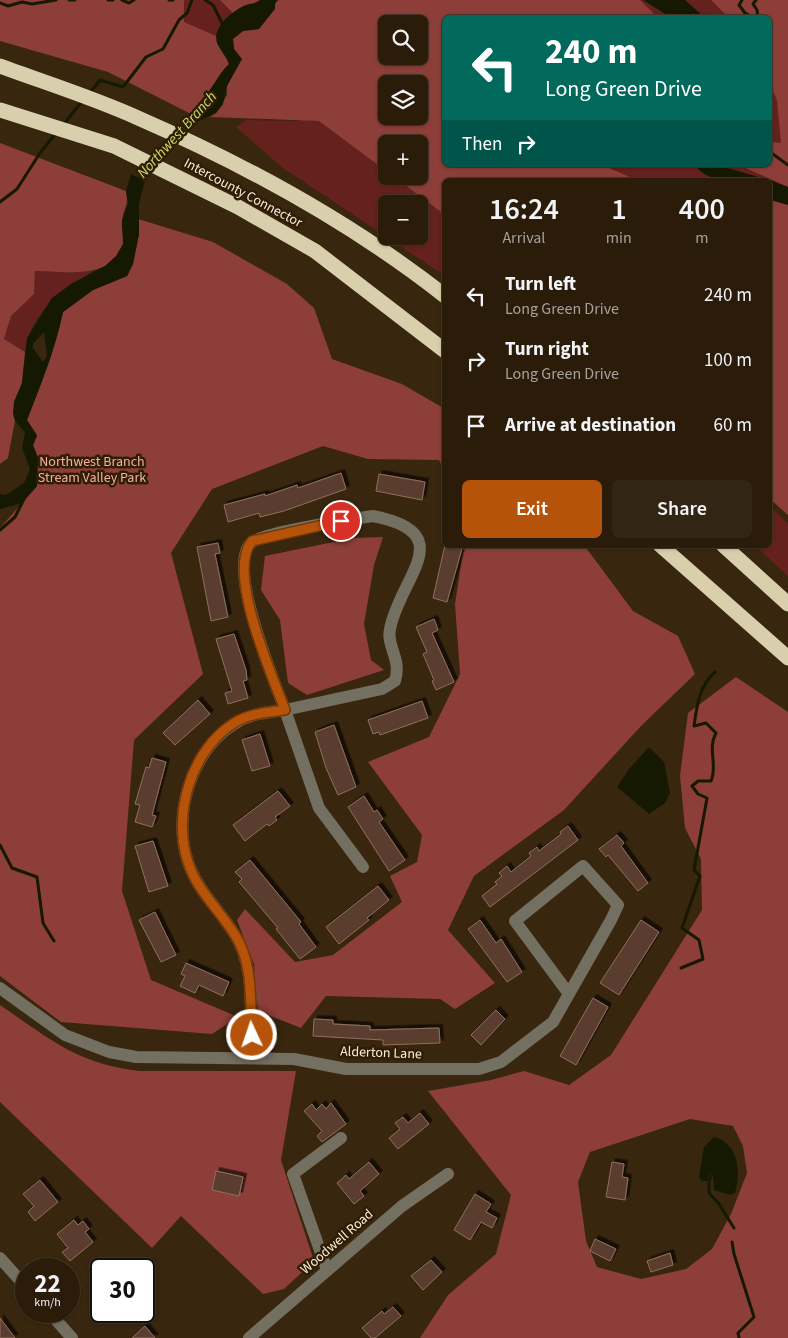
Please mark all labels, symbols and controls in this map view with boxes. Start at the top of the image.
map controls [378,15,428,245]
button: search [378,15,428,65]
text: 240 m [545,27,637,77]
icon: left [462,35,527,100]
text: Long Green Drive [545,73,702,105]
button: layers [378,75,428,125]
water label: Northwest Branch [132,87,222,183]
icon: right [512,130,540,158]
text: Then [462,131,502,158]
button: + [378,135,428,185]
street label: Intercounty Connector [180,153,306,233]
text: 16:24 [489,188,559,231]
text: 1 [611,188,627,231]
text: 400 [679,188,725,231]
button: − [378,195,428,245]
text: Arrival [502,227,545,249]
text: min [606,227,632,249]
text: m [695,227,709,249]
text: Turn left [505,271,576,298]
icon: left [462,282,490,310]
text: 240 m [704,282,752,309]
text: Long Green Drive [505,298,619,320]
text: Turn right [505,336,589,363]
icon: right [462,347,490,375]
text: 100 m [704,347,752,374]
text: Long Green Drive [505,363,619,385]
icon: arrive [462,412,490,440]
text: Arrive at destination [505,412,676,439]
text: 60 m [714,412,752,439]
park label: Northwest Branch Stream Valley Park [38,452,146,488]
button: Exit [462,480,602,538]
button: Share [612,480,752,538]
pin [320,500,362,542]
icon: arrive [327,507,355,535]
position arrow [225,1008,277,1060]
street label: Alderton Lane [340,1042,422,1064]
street label: Woodwell Road [296,1205,378,1279]
speed limit sign: 30 [90,1258,155,1323]
text: 22 [34,1266,61,1302]
text: km/h [34,1294,61,1311]

